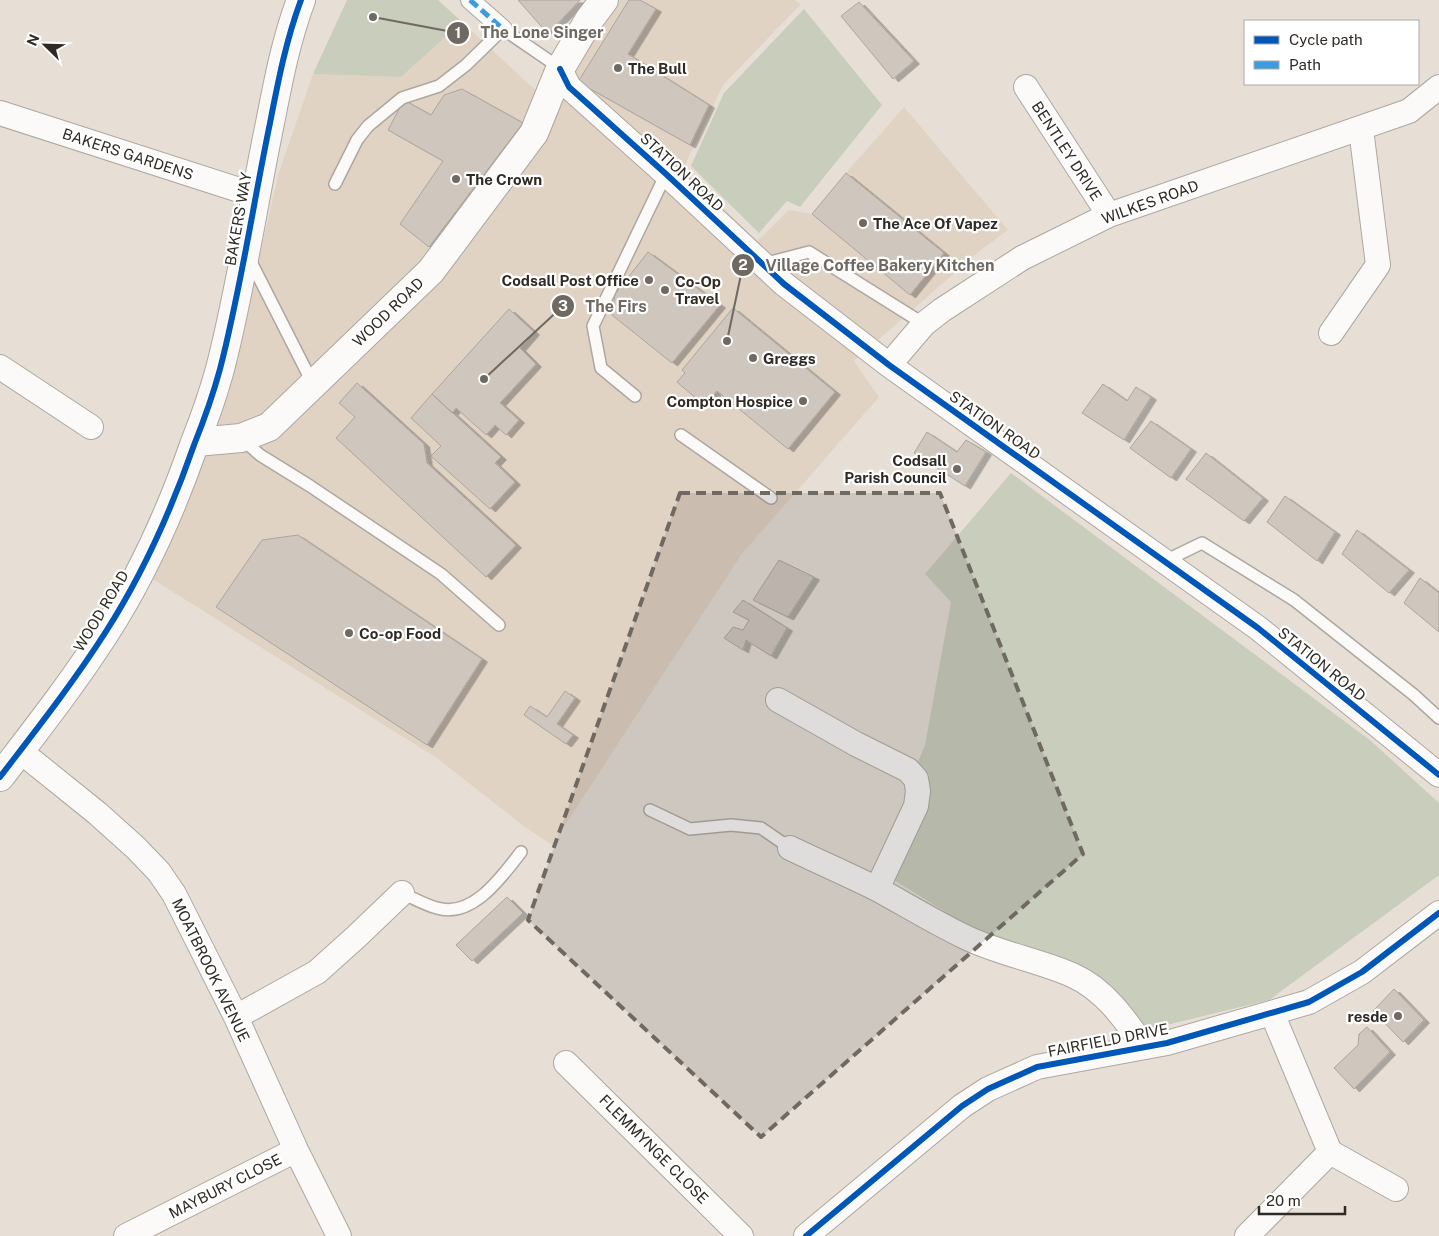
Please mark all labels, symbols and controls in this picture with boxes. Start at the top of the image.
callout: The Lone Singer [445,17,613,48]
north arrow [20,20,70,70]
legend [1244,20,1419,85]
text: The Lone Singer [480,23,604,42]
text: 1 [455,24,461,41]
text: Cycle path [1289,31,1363,48]
text: N [24,32,43,48]
text: Path [1289,56,1321,73]
place label: The Bull [628,60,687,77]
marker: The Bull [612,62,624,74]
street label: BENTLEY DRIVE [1029,98,1105,204]
street label: BAKERS GARDENS [60,125,196,183]
street label: STATION ROAD [637,129,727,215]
street label: BAKERS WAY [221,171,255,267]
place label: The Crown [466,171,542,188]
marker: The Crown [450,173,462,185]
street label: WILKES ROAD [1099,177,1201,227]
place label: The Ace Of Vapez [873,215,998,232]
marker: The Ace Of Vapez [857,217,869,229]
callout: Village Coffee Bakery Kitchen [730,250,1004,281]
text: 2 [738,256,748,273]
text: Village Coffee Bakery Kitchen [766,256,994,275]
place label: Codsall Post Office [501,272,639,289]
place label: Co-Op Travel [675,273,721,307]
street label: WOOD ROAD [349,274,427,350]
marker: Codsall Post Office [643,274,655,286]
marker: Co-Op Travel [659,284,671,296]
callout: The Firs [550,291,657,322]
text: 3 [558,297,568,314]
text: The Firs [585,297,647,316]
place label: Greggs [763,350,816,367]
marker: Greggs [747,352,759,364]
street label: STATION ROAD [946,387,1044,463]
place label: Compton Hospice [667,393,793,410]
marker: Compton Hospice [797,395,809,407]
place label: Codsall Parish Council [844,452,947,486]
marker: Codsall Parish Council [951,463,963,475]
street label: WOOD ROAD [70,567,132,655]
street label: STATION ROAD [1275,624,1369,704]
place label: Co-op Food [359,625,441,642]
marker: Co-op Food [343,627,355,639]
street label: MOATBROOK AVENUE [169,896,253,1044]
place label: resde [1348,1008,1388,1025]
marker: resde [1392,1010,1404,1022]
street label: FAIRFIELD DRIVE [1046,1020,1170,1060]
street label: FLEMMYNGE CLOSE [596,1091,712,1207]
street label: MAYBURY CLOSE [166,1150,284,1222]
scale bar [1259,1184,1345,1216]
text: 20 m [1266,1192,1301,1209]

